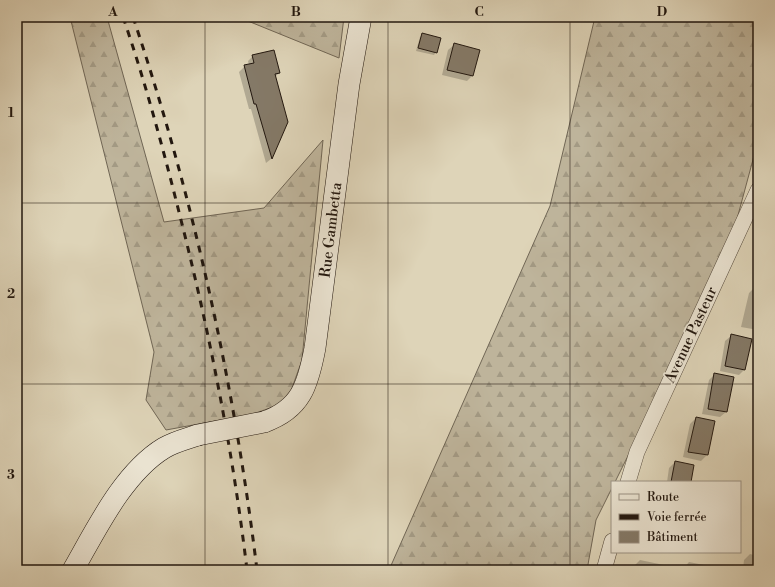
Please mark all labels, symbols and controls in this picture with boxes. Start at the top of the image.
text: A [107,4,118,20]
text: B [291,4,301,20]
text: C [474,4,484,20]
text: D [657,4,667,20]
text: 1 [8,105,15,121]
street label: Rue Gambetta [316,181,346,279]
street label: Avenue Pasteur [660,283,722,387]
text: 2 [7,286,15,302]
text: 3 [7,467,15,483]
legend [611,481,741,553]
text: Route [647,490,679,505]
text: Voie ferrée [646,510,707,525]
text: Bâtiment [646,530,698,545]

